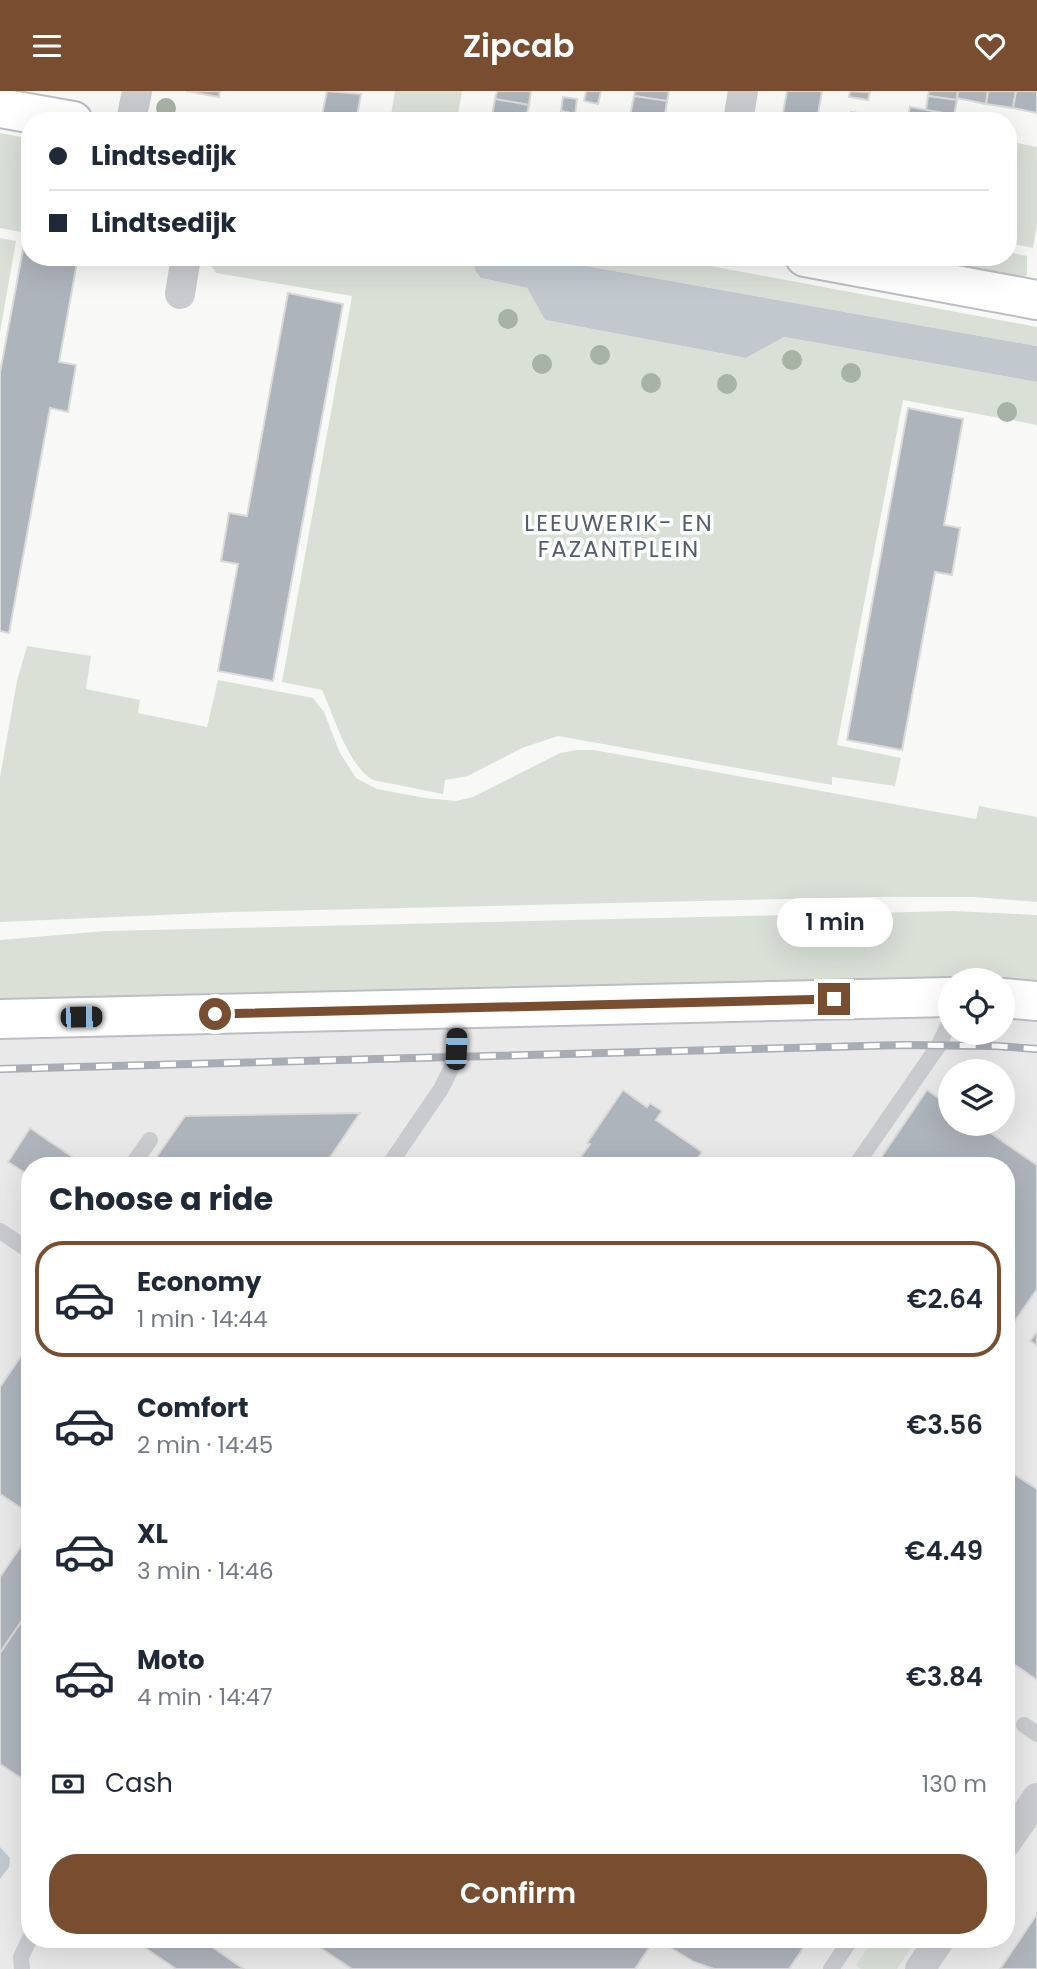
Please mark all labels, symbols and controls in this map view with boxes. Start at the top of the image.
text: Zipcab [463,23,574,68]
icon: menu [28,27,66,65]
icon: heart [971,27,1009,65]
text: Lindtsedijk [91,138,236,174]
text: Lindtsedijk [91,205,236,241]
district label: LEEUWERIK- EN FAZANTPLEIN [524,507,714,565]
callout: 1 min [776,897,892,947]
text: 1 min [805,906,865,938]
map controls [938,968,1015,1136]
button: locate [938,968,1015,1045]
route end [818,983,850,1015]
route start [199,998,231,1030]
car [60,1006,103,1028]
car [445,1028,468,1070]
button: layers [938,1059,1015,1136]
text: Choose a ride [49,1176,273,1221]
text: Economy [137,1264,261,1300]
icon: car [53,1268,116,1331]
text: €2.64 [907,1281,983,1317]
text: 1 min · 14:44 [137,1303,267,1335]
text: Comfort [137,1390,249,1426]
icon: car [53,1394,116,1457]
text: €3.56 [907,1407,983,1443]
text: 2 min · 14:45 [137,1429,273,1461]
text: XL [137,1516,168,1552]
icon: car [53,1520,116,1583]
text: €4.49 [905,1533,983,1569]
text: 3 min · 14:46 [137,1555,274,1587]
text: Moto [137,1642,205,1678]
icon: car [53,1646,116,1709]
text: €3.84 [906,1659,983,1695]
text: 4 min · 14:47 [137,1681,273,1713]
icon: cash [49,1765,87,1803]
text: Cash [105,1765,173,1801]
text: 130 m [922,1768,987,1800]
button: Confirm [49,1854,987,1934]

